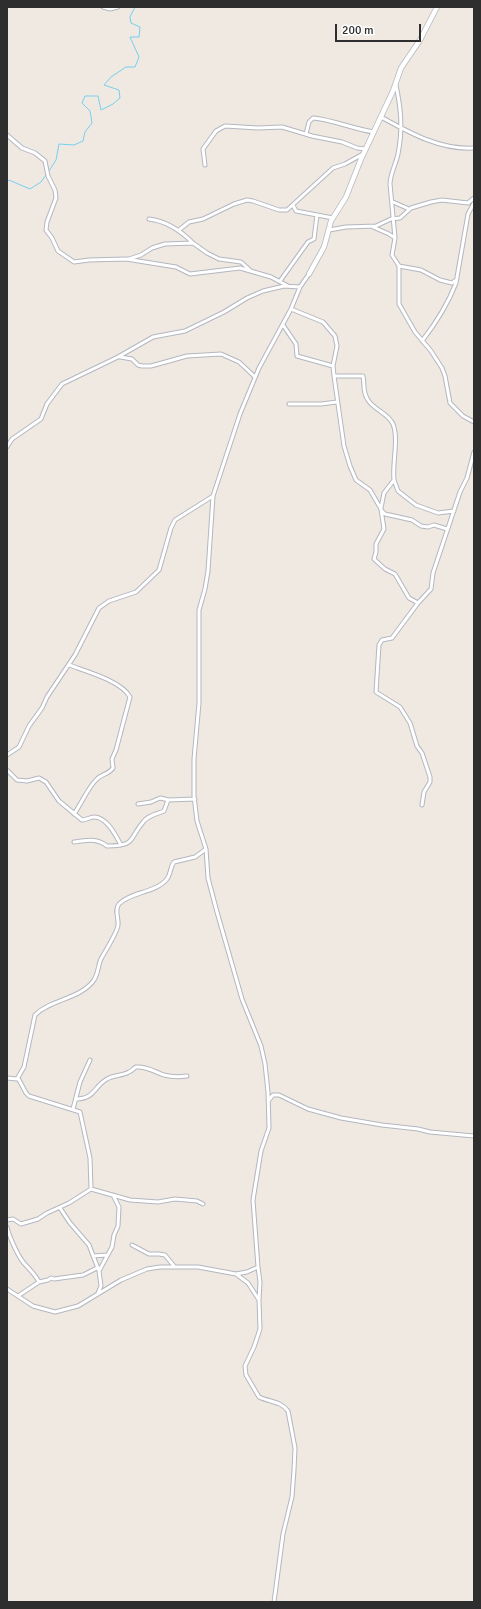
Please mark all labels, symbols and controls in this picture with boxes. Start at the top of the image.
scale bar [337,16,423,42]
text: 200 m [342,23,374,38]

